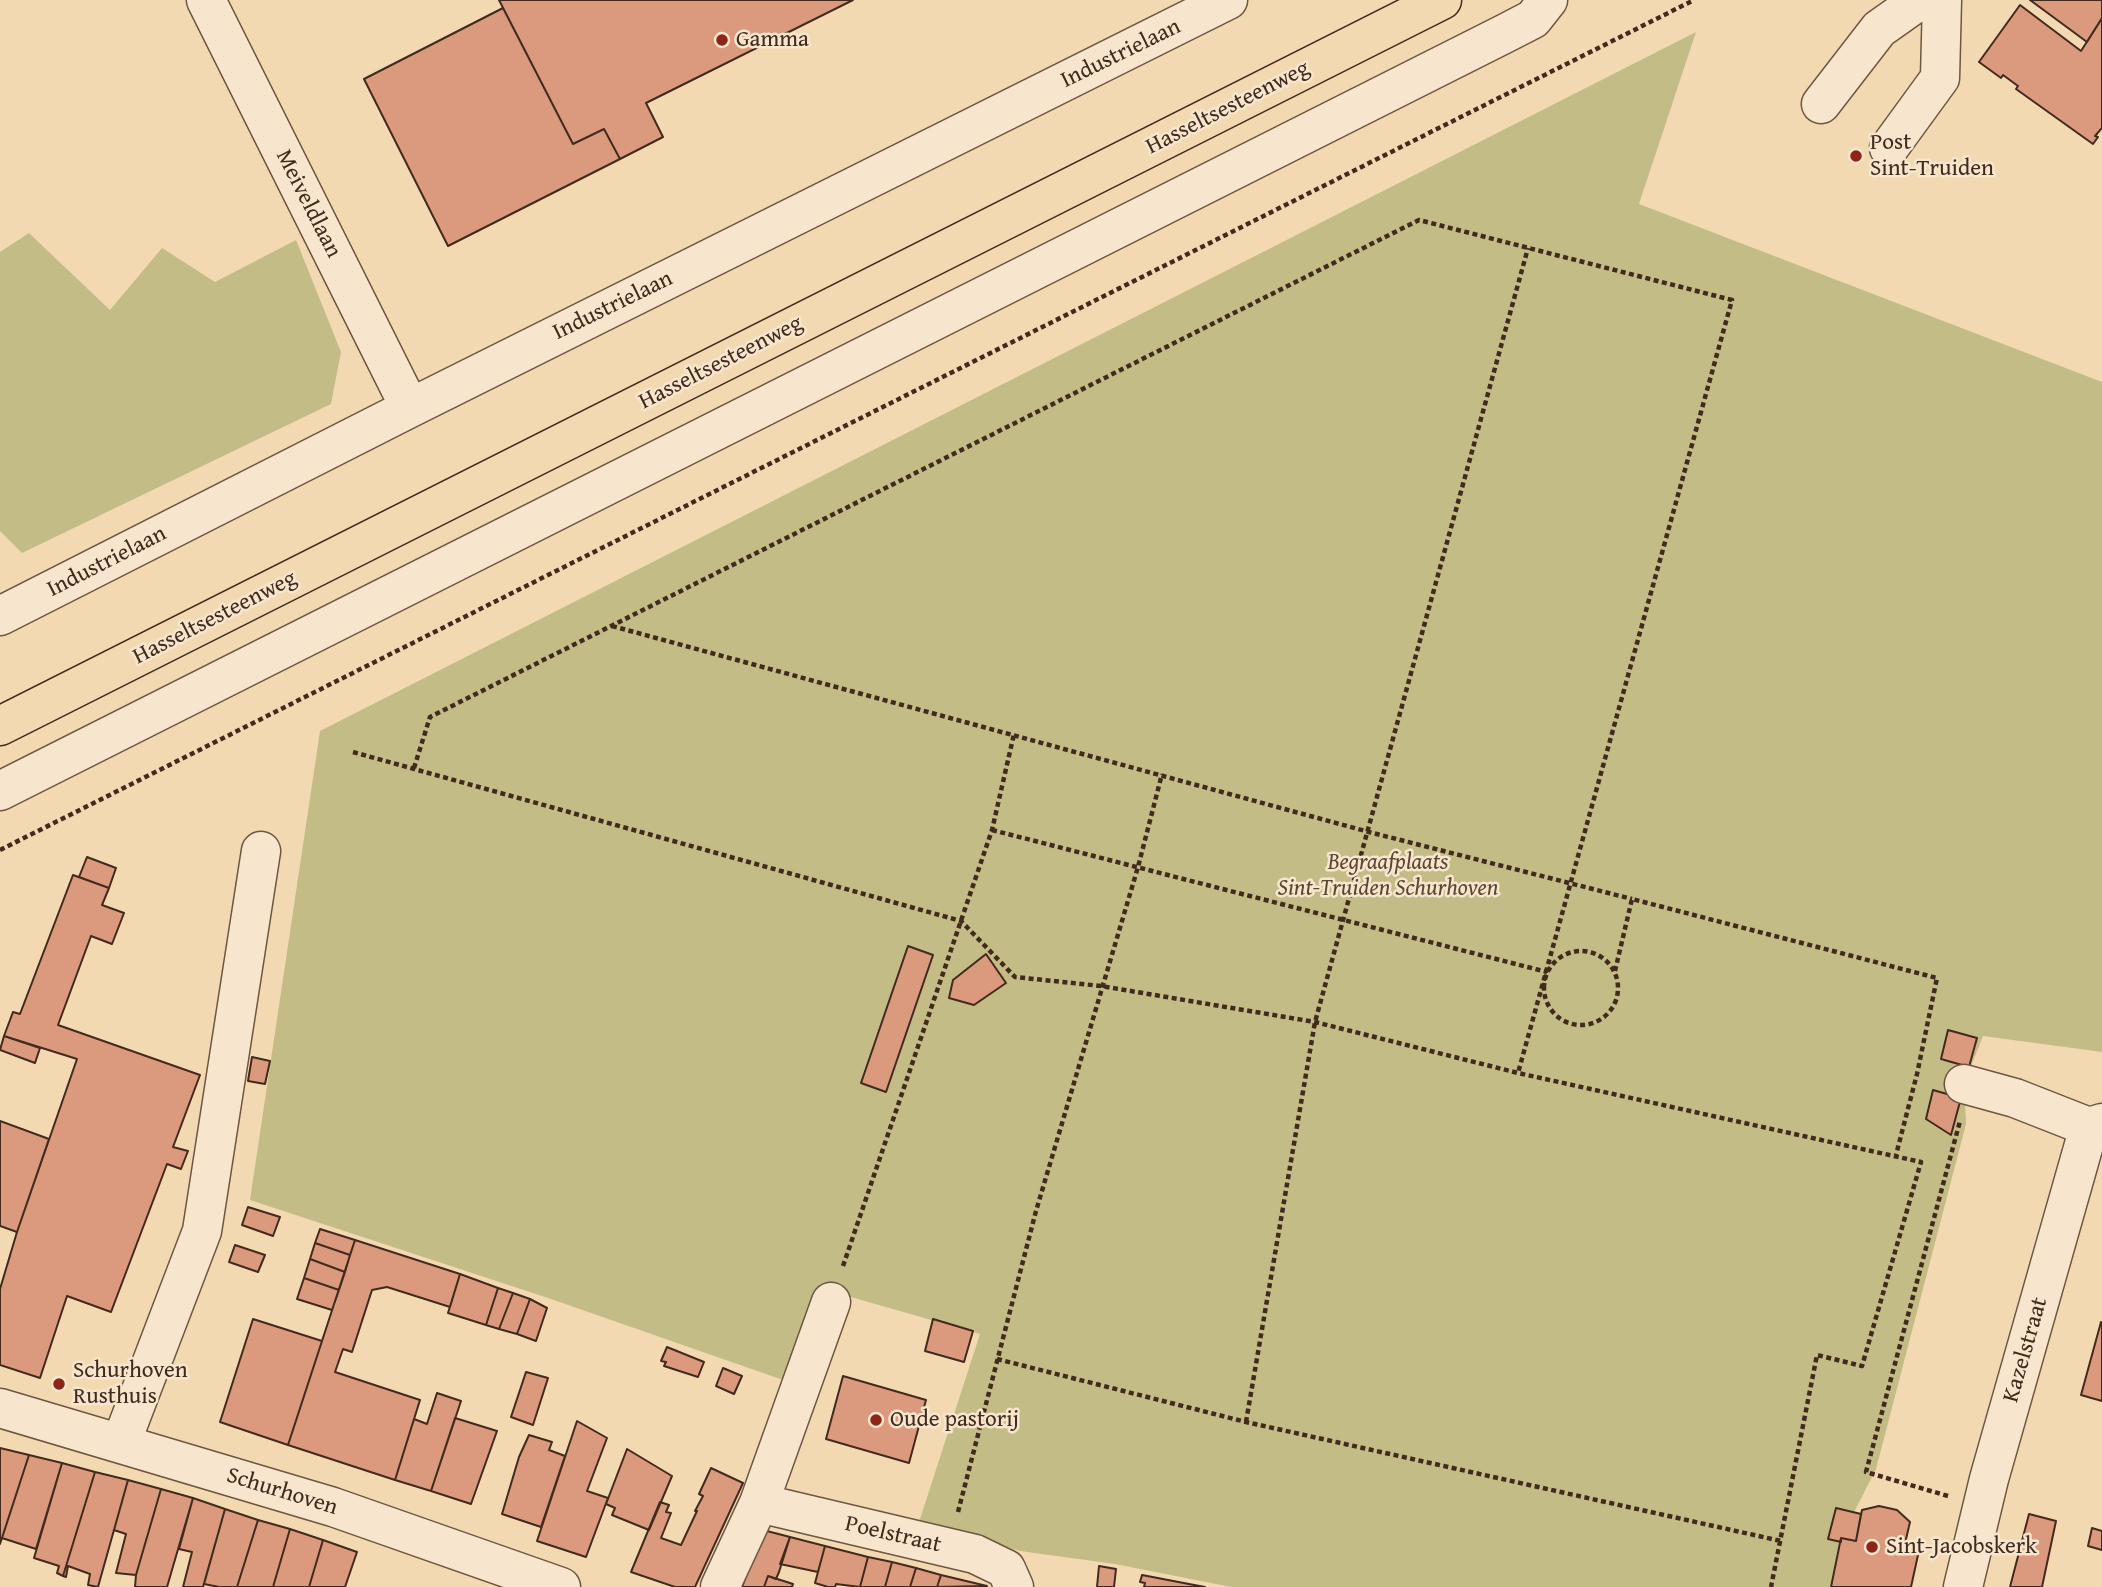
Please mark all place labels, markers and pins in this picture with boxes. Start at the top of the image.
place label: Gamma [736,26,809,54]
marker: Gamma [714,32,730,48]
place label: Post Sint-Truiden [1870,129,1994,183]
marker: Post Sint-Truiden [1848,148,1864,164]
place label: Schurhoven Rusthuis [73,1357,188,1411]
marker: Schurhoven Rusthuis [51,1376,67,1392]
place label: Oude pastorij [890,1406,1019,1434]
marker: Oude pastorij [868,1412,884,1428]
place label: Sint-Jacobskerk [1886,1533,2037,1561]
marker: Sint-Jacobskerk [1864,1539,1880,1555]

